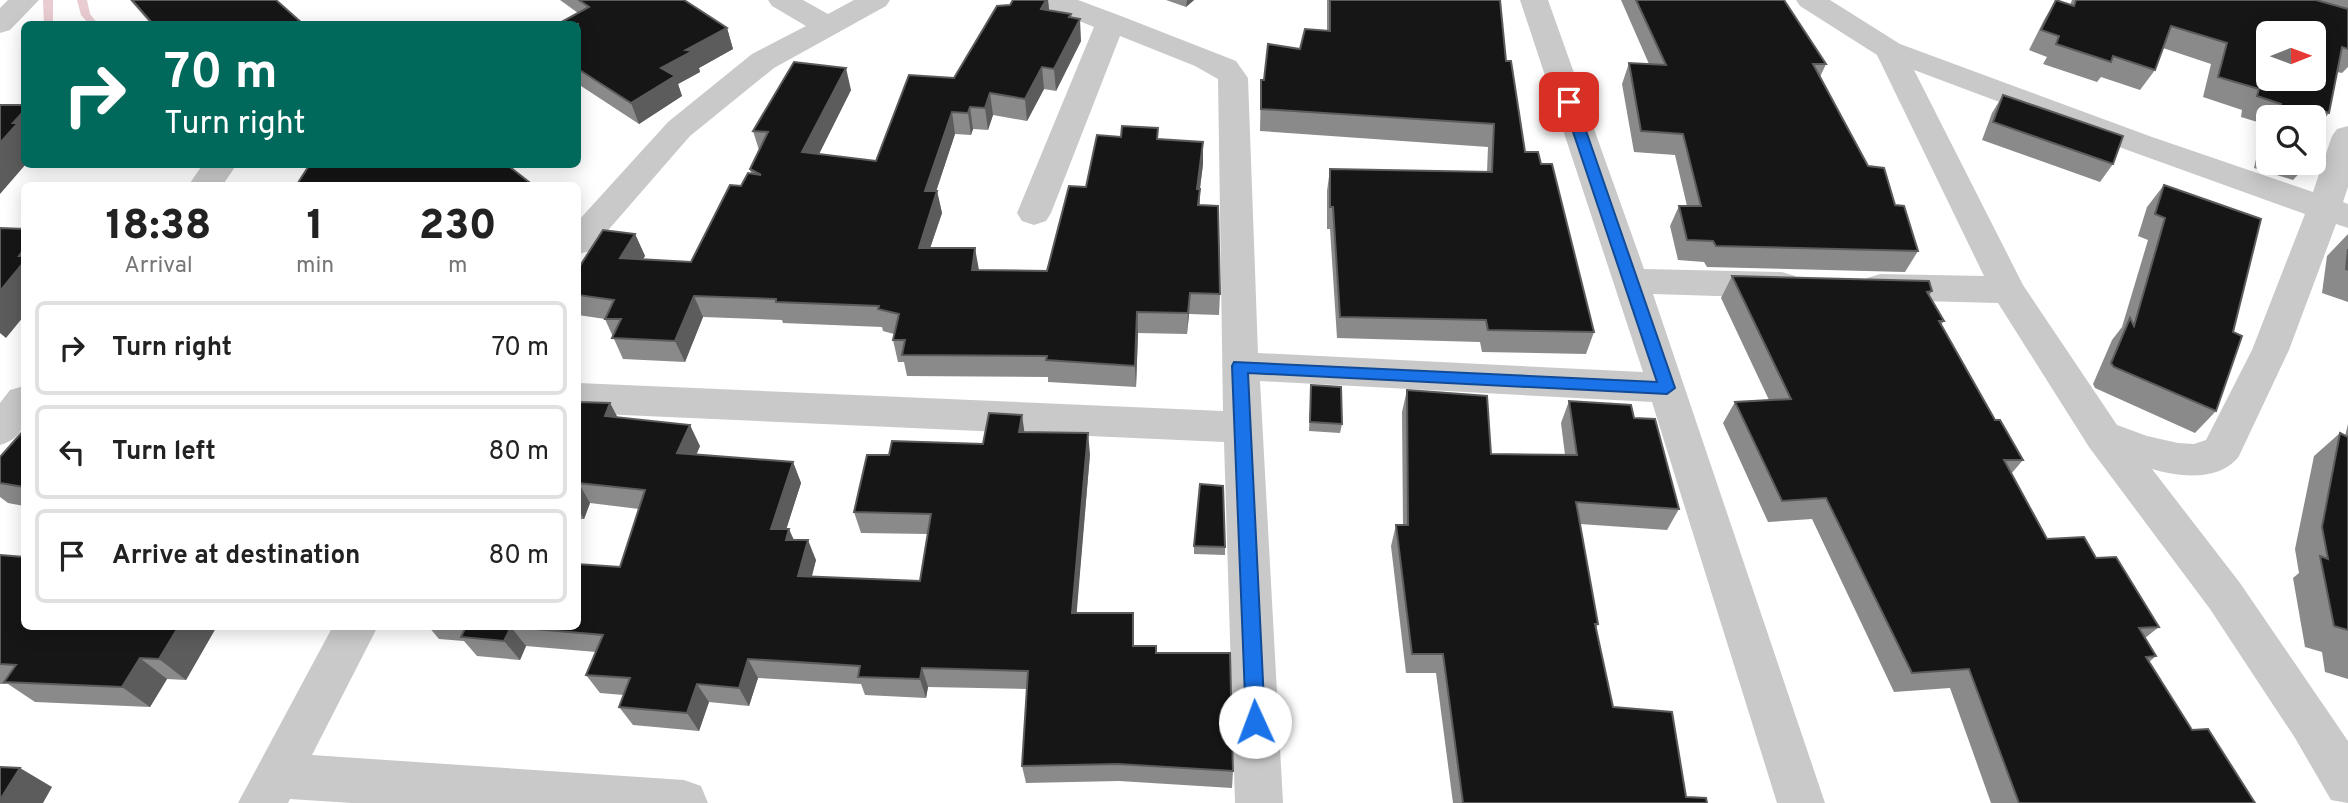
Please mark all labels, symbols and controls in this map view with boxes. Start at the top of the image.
north arrow [2256,21,2326,91]
map controls [2256,21,2326,175]
text: 70 m [164,44,278,106]
icon: right [49,49,140,140]
pin [1539,72,1599,132]
icon: arrive [1550,83,1588,121]
text: Turn right [164,105,306,145]
button: search [2256,105,2326,175]
text: 18:38 [105,201,212,254]
text: 1 [307,201,324,254]
text: 230 [419,201,497,254]
text: Arrival [124,252,193,281]
text: min [296,252,334,281]
text: m [448,252,467,281]
icon: right [53,329,91,367]
text: Turn right [112,332,232,365]
text: 70 m [491,332,549,365]
icon: left [53,433,91,471]
text: Turn left [112,436,216,469]
text: 80 m [489,436,549,469]
icon: arrive [53,537,91,575]
text: Arrive at destination [112,540,360,573]
text: 80 m [489,540,549,573]
position arrow [1218,685,1292,759]

